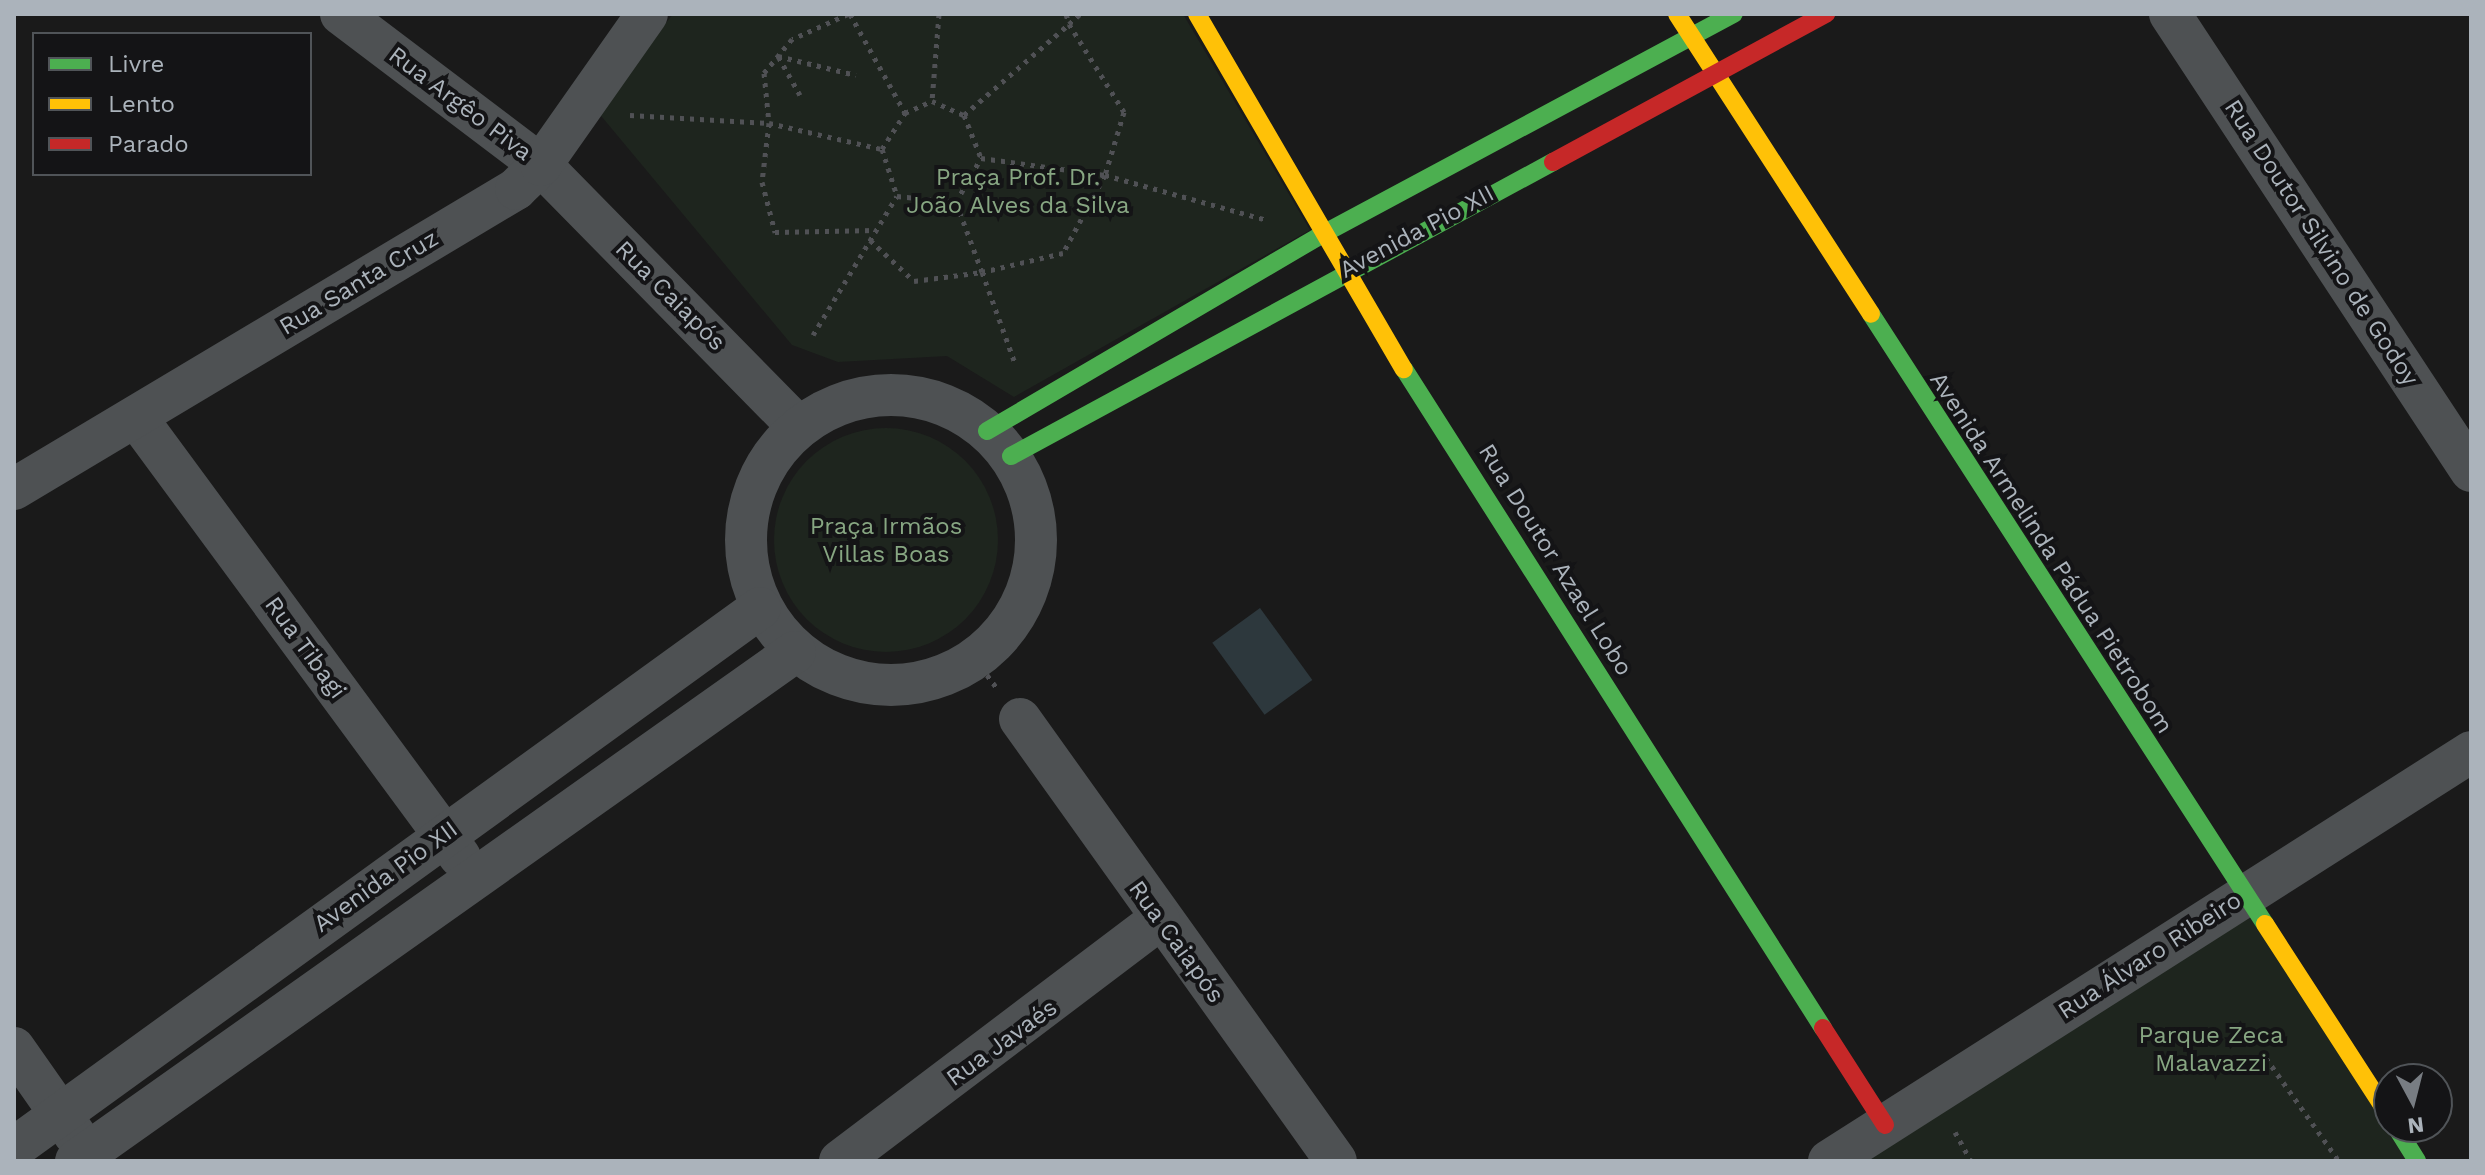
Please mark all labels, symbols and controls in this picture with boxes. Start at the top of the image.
legend [32,32,312,176]
street label: Rua Argêo Piva [382,40,538,168]
text: Livre [108,50,164,78]
text: Lento [108,90,175,118]
street label: Rua Doutor Silvino de Godoy [2217,94,2425,392]
text: Parado [108,130,189,158]
park label: Praça Prof. Dr. João Alves da Silva [906,164,1130,220]
street label: Avenida Pio XII [1334,179,1500,285]
street label: Rua Santa Cruz [274,224,444,342]
street label: Rua Caiapós [609,235,731,357]
street label: Avenida Armelinda Pádua Pietrobom [1922,366,2180,740]
street label: Rua Doutor Azael Lobo [1471,438,1639,682]
park label: Praça Irmãos Villas Boas [809,513,963,569]
street label: Rua Tibagi [258,591,352,705]
street label: Avenida Pio XII [308,815,464,939]
street label: Rua Caiapós [1122,875,1230,1009]
street label: Rua Álvaro Ribeiro [2052,886,2248,1026]
street label: Rua Javaés [941,993,1063,1093]
park label: Parque Zeca Malavazzi [2139,1022,2283,1078]
north arrow [2373,1063,2453,1143]
text: N [2406,1112,2425,1139]

